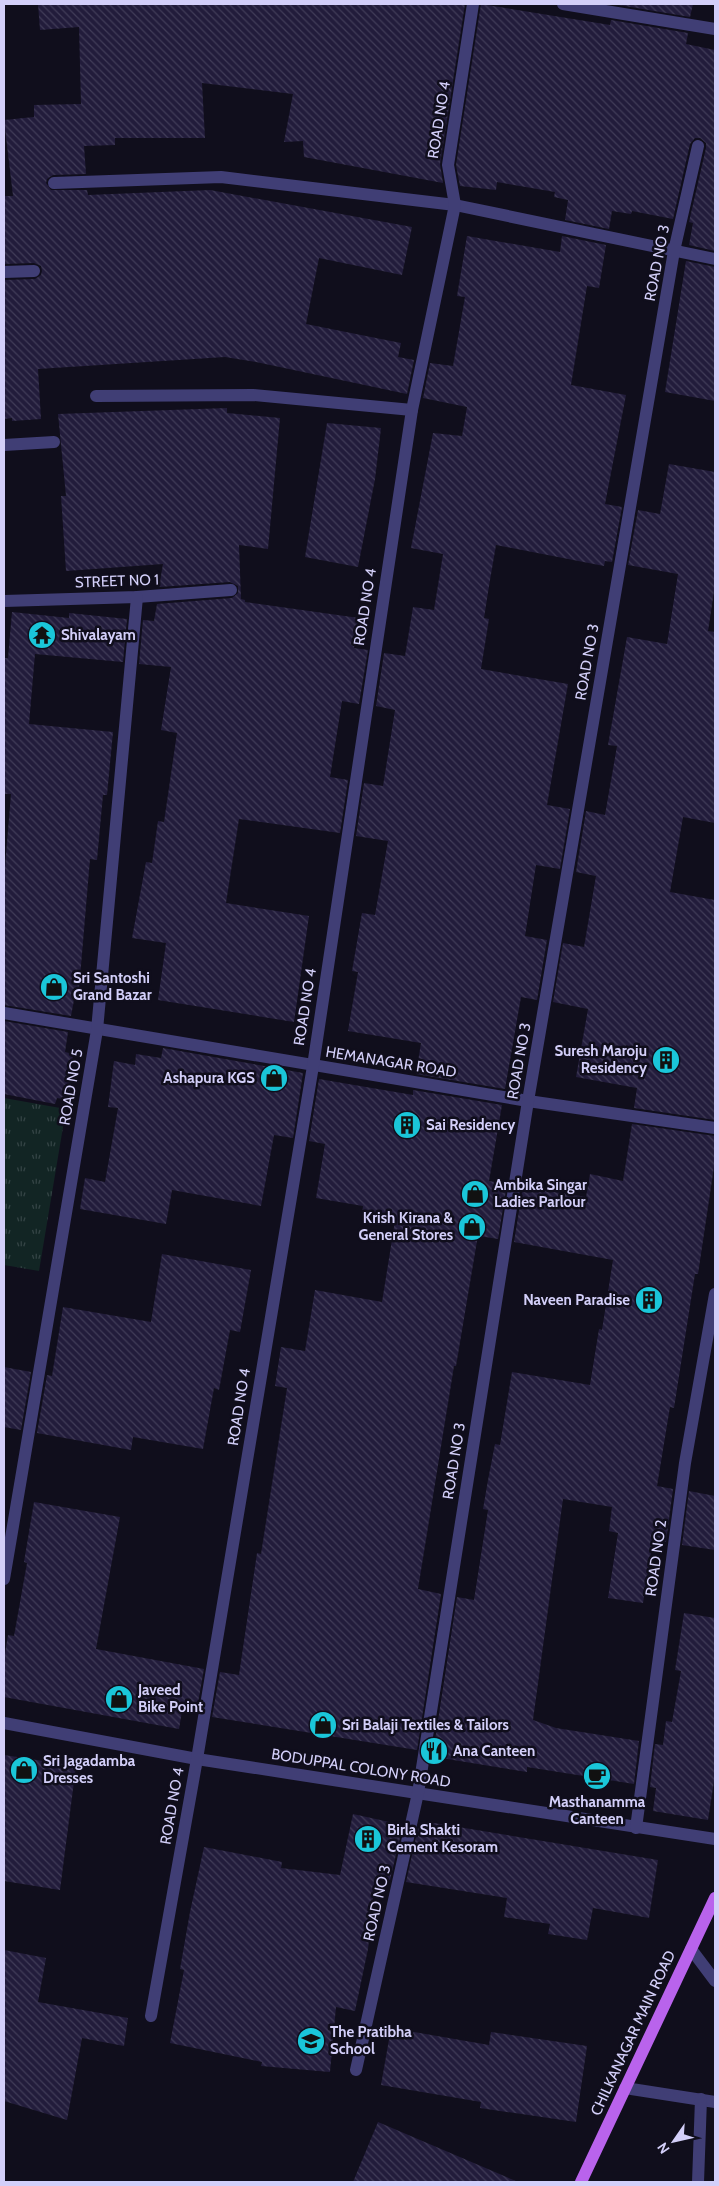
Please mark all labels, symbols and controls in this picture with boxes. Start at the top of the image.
street label: ROAD NO 4 [424,80,454,160]
street label: ROAD NO 3 [641,223,673,303]
street label: ROAD NO 4 [350,567,380,647]
street label: STREET NO 1 [75,571,159,591]
temple icon: Shivalayam [27,620,57,650]
street label: ROAD NO 3 [571,622,603,702]
place label: Shivalayam [61,626,136,644]
street label: ROAD NO 4 [290,967,320,1047]
place label: Sri Santoshi Grand Bazar [73,969,152,1004]
shop icon: Sri Santoshi Grand Bazar [39,972,69,1002]
street label: ROAD NO 3 [503,1021,535,1101]
place label: Suresh Maroju Residency [554,1042,648,1077]
street label: HEMANAGAR ROAD [324,1043,458,1081]
building icon: Suresh Maroju Residency [651,1045,681,1075]
street label: ROAD NO 5 [55,1047,87,1127]
shop icon: Ashapura KGS [259,1063,289,1093]
place label: Ashapura KGS [163,1069,255,1087]
building icon: Sai Residency [392,1110,422,1140]
place label: Sai Residency [426,1116,516,1134]
place label: Ambika Singar Ladies Parlour [494,1176,587,1211]
shop icon: Ambika Singar Ladies Parlour [460,1179,490,1209]
place label: Krish Kirana & General Stores [359,1209,454,1244]
shop icon: Krish Kirana & General Stores [457,1212,487,1242]
building icon: Naveen Paradise [634,1285,664,1315]
place label: Naveen Paradise [523,1291,630,1309]
street label: ROAD NO 4 [224,1367,254,1447]
street label: ROAD NO 3 [439,1421,469,1501]
street label: ROAD NO 2 [642,1518,670,1598]
place label: Javeed Bike Point [137,1681,203,1716]
shop icon: Javeed Bike Point [104,1684,134,1714]
shop icon: Sri Balaji Textiles & Tailors [308,1710,338,1740]
place label: Sri Balaji Textiles & Tailors [342,1716,509,1734]
restaurant icon: Ana Canteen [419,1736,449,1766]
place label: Ana Canteen [453,1742,535,1760]
street label: BODUPPAL COLONY ROAD [270,1745,452,1791]
place label: Sri Jagadamba Dresses [43,1752,136,1787]
shop icon: Sri Jagadamba Dresses [9,1755,39,1785]
cafe icon: Masthanamma Canteen [582,1761,612,1791]
street label: ROAD NO 4 [156,1766,188,1846]
place label: Masthanamma Canteen [549,1793,646,1828]
place label: Birla Shakti Cement Kesoram [387,1821,498,1856]
building icon: Birla Shakti Cement Kesoram [353,1824,383,1854]
street label: ROAD NO 3 [360,1863,394,1943]
street label: CHILKANAGAR MAIN ROAD [587,1948,679,2118]
place label: The Pratibha School [330,2023,412,2058]
school or university icon: The Pratibha School [296,2026,326,2056]
north arrow [649,2116,699,2166]
text: N [653,2139,673,2157]

